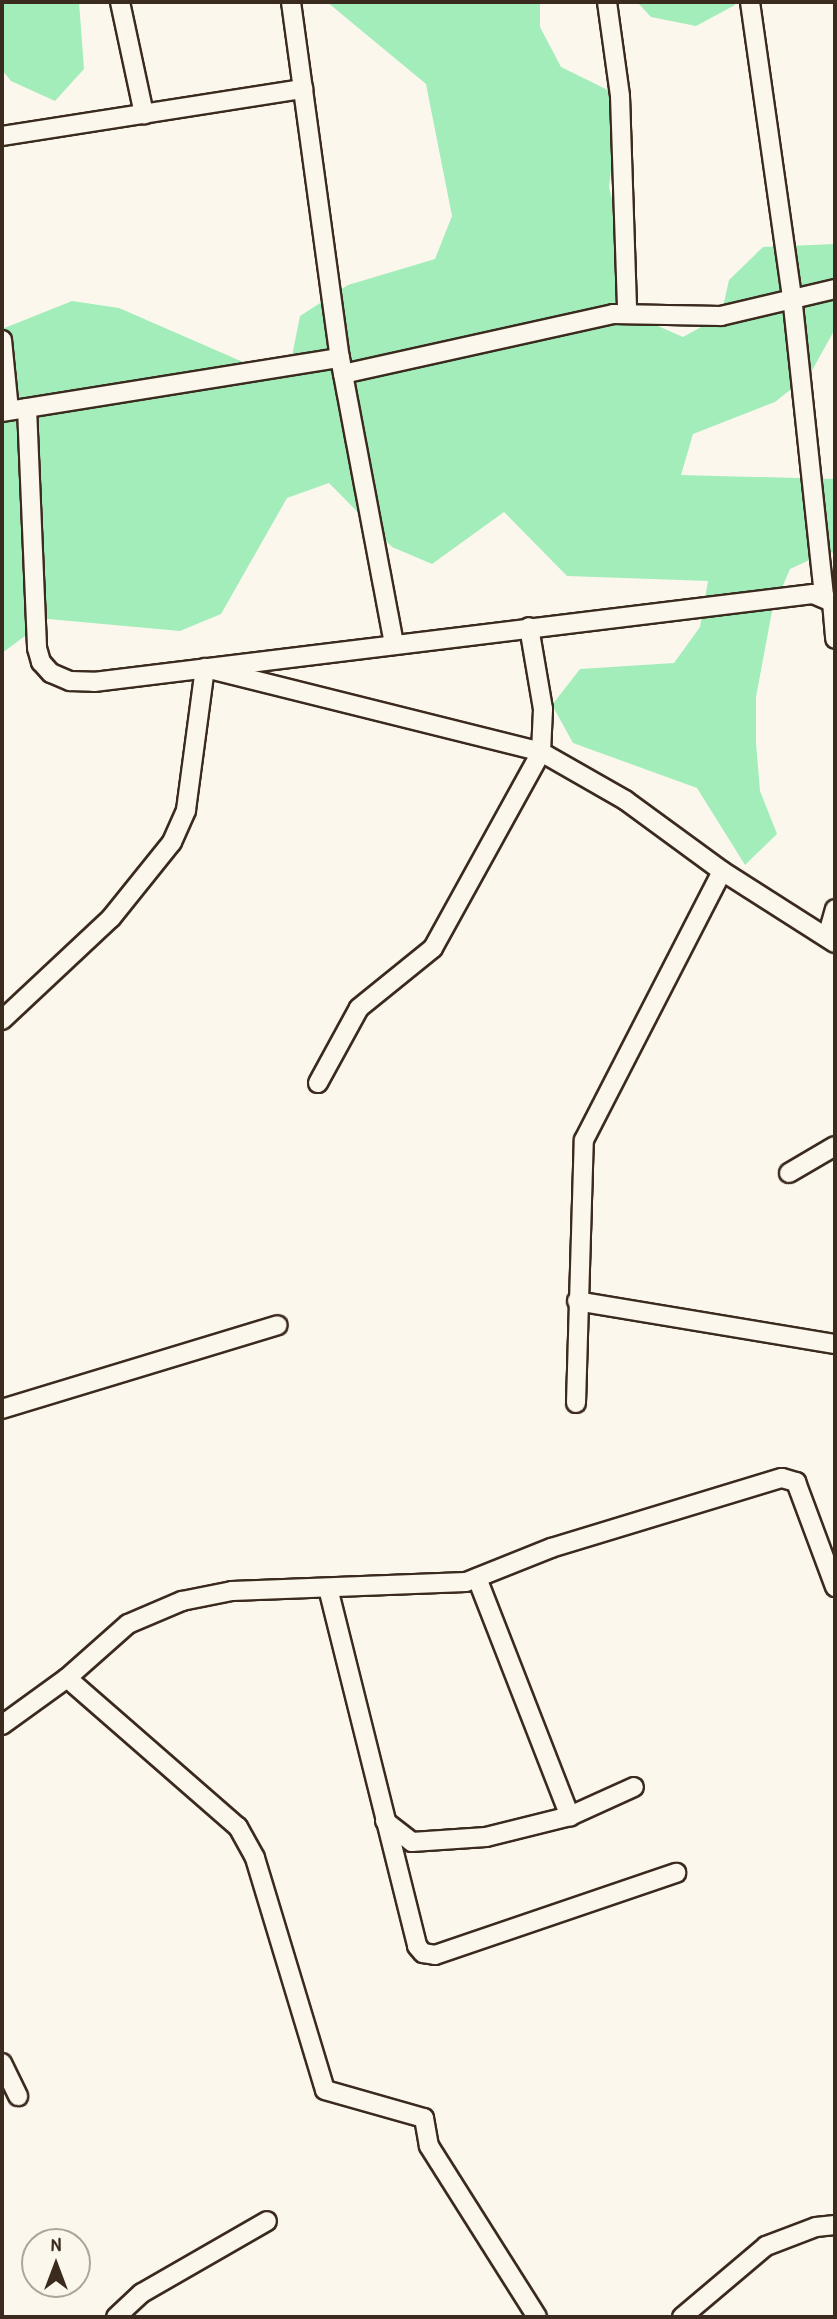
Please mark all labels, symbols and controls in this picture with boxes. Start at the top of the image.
north arrow [21,2228,91,2298]
text: N [51,2231,61,2257]

